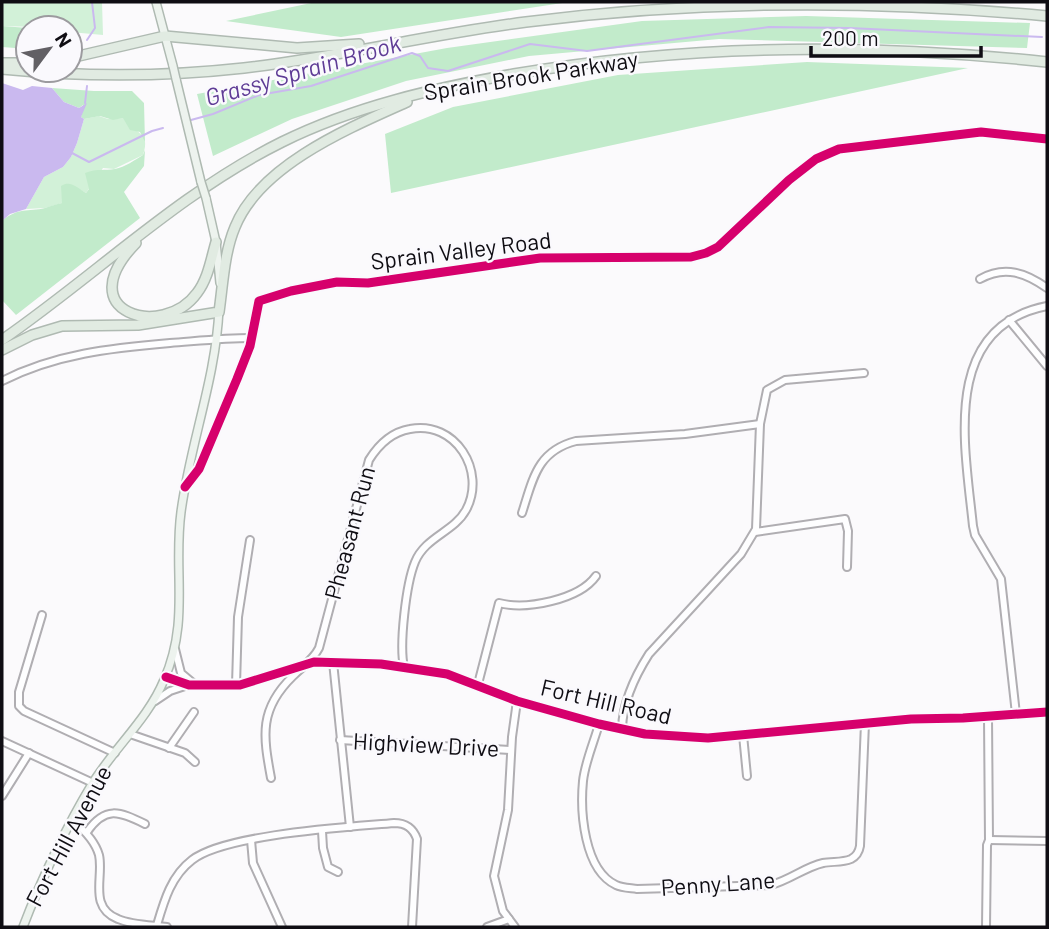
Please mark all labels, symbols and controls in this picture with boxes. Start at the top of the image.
north arrow [14,14,84,84]
scale bar [811,14,981,58]
text: 200 m [822,25,879,50]
text: N [51,28,77,51]
water label: Grassy Sprain Brook [201,28,404,111]
street label: Sprain Brook Parkway [422,44,640,106]
street label: Sprain Valley Road [369,225,553,275]
street label: Pheasant Run [318,463,380,602]
street label: Fort Hill Road [538,672,674,730]
street label: Highview Drive [352,726,500,762]
street label: Fort Hill Avenue [19,760,117,911]
street label: Penny Lane [660,865,776,901]

